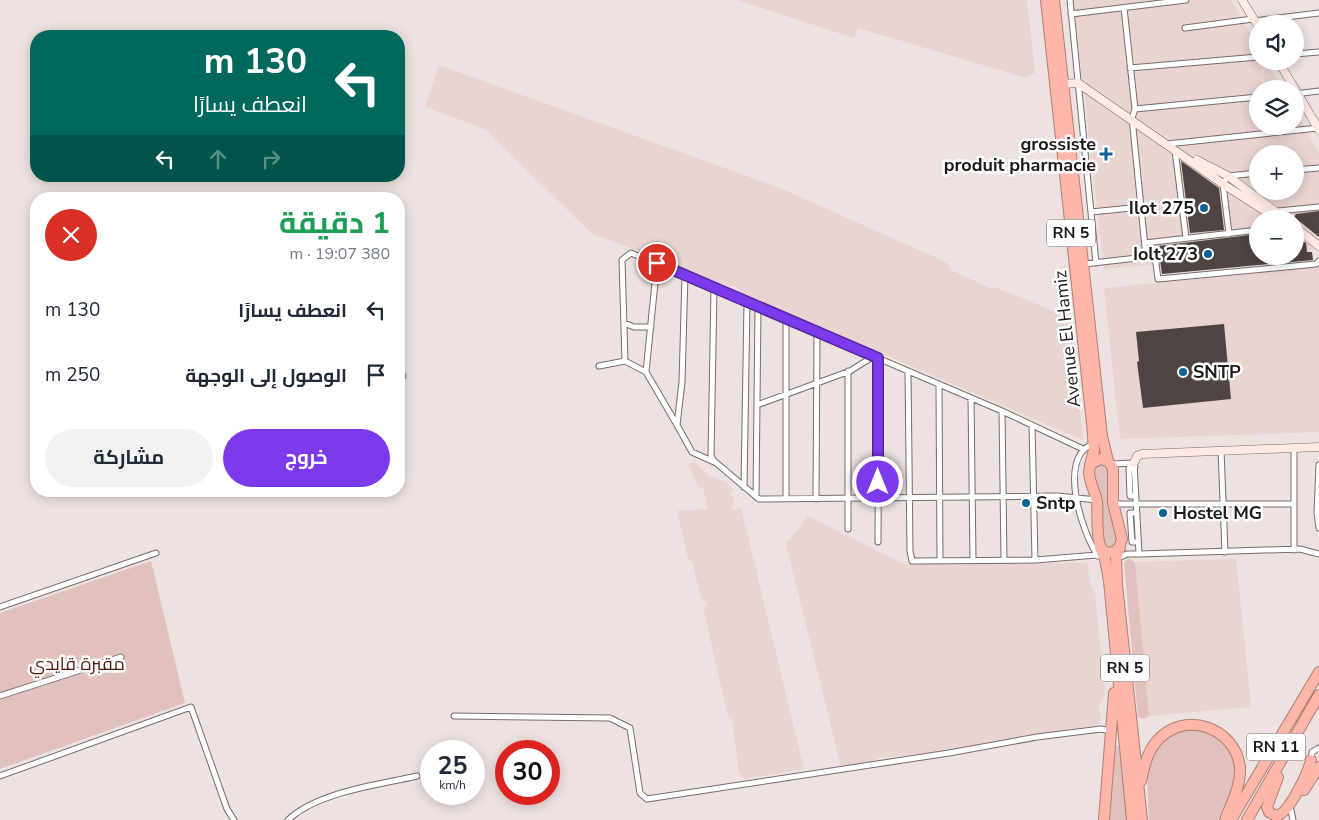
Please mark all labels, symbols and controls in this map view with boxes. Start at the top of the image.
map controls [1249,15,1304,265]
button: sound [1249,15,1304,70]
text: 130 m [204,38,307,85]
icon: left [325,50,390,115]
button: layers [1249,80,1304,135]
text: انعطف يسارًا [193,90,307,120]
place label: grossiste produit pharmacie [944,132,1096,177]
icon: left [151,145,179,173]
icon: ahead [204,145,232,173]
icon: right [257,145,285,173]
button: + [1249,145,1304,200]
marker: grossiste produit pharmacie [1100,148,1112,160]
place label: Ilot 275 [1129,196,1194,220]
marker: Ilot 275 [1198,202,1210,214]
text: 1 دقيقة [279,203,390,244]
button: close [45,209,97,261]
button: − [1249,210,1304,265]
road number: RN 5 [1047,220,1095,247]
pin [636,242,678,284]
place label: Iolt 273 [1133,242,1198,266]
text: 380 m · 19:07 [289,243,390,265]
marker: Iolt 273 [1202,248,1214,260]
icon: arrive [643,249,671,277]
street label: Avenue El Hamiz [1048,269,1086,409]
icon: left [362,296,390,324]
text: 130 m [45,297,100,323]
text: انعطف يسارًا [238,298,347,324]
place label: SNTP [1193,360,1241,384]
icon: arrive [362,361,390,389]
text: 250 m [45,362,100,388]
text: الوصول إلى الوجهة [185,363,347,389]
marker: SNTP [1177,366,1189,378]
button: مشاركة [45,429,213,487]
button: خروج [223,429,390,487]
position arrow [851,455,903,507]
place label: Sntp [1036,491,1076,515]
marker: Sntp [1020,497,1032,509]
place label: Hostel MG [1173,501,1262,525]
marker: Hostel MG [1157,507,1169,519]
park label: مقبرة قايدي [29,652,125,678]
road number: RN 5 [1101,654,1149,681]
road number: RN 11 [1247,734,1305,760]
speed limit sign: 30 [495,740,560,805]
text: 25 [437,749,468,783]
text: km/h [439,777,466,793]

